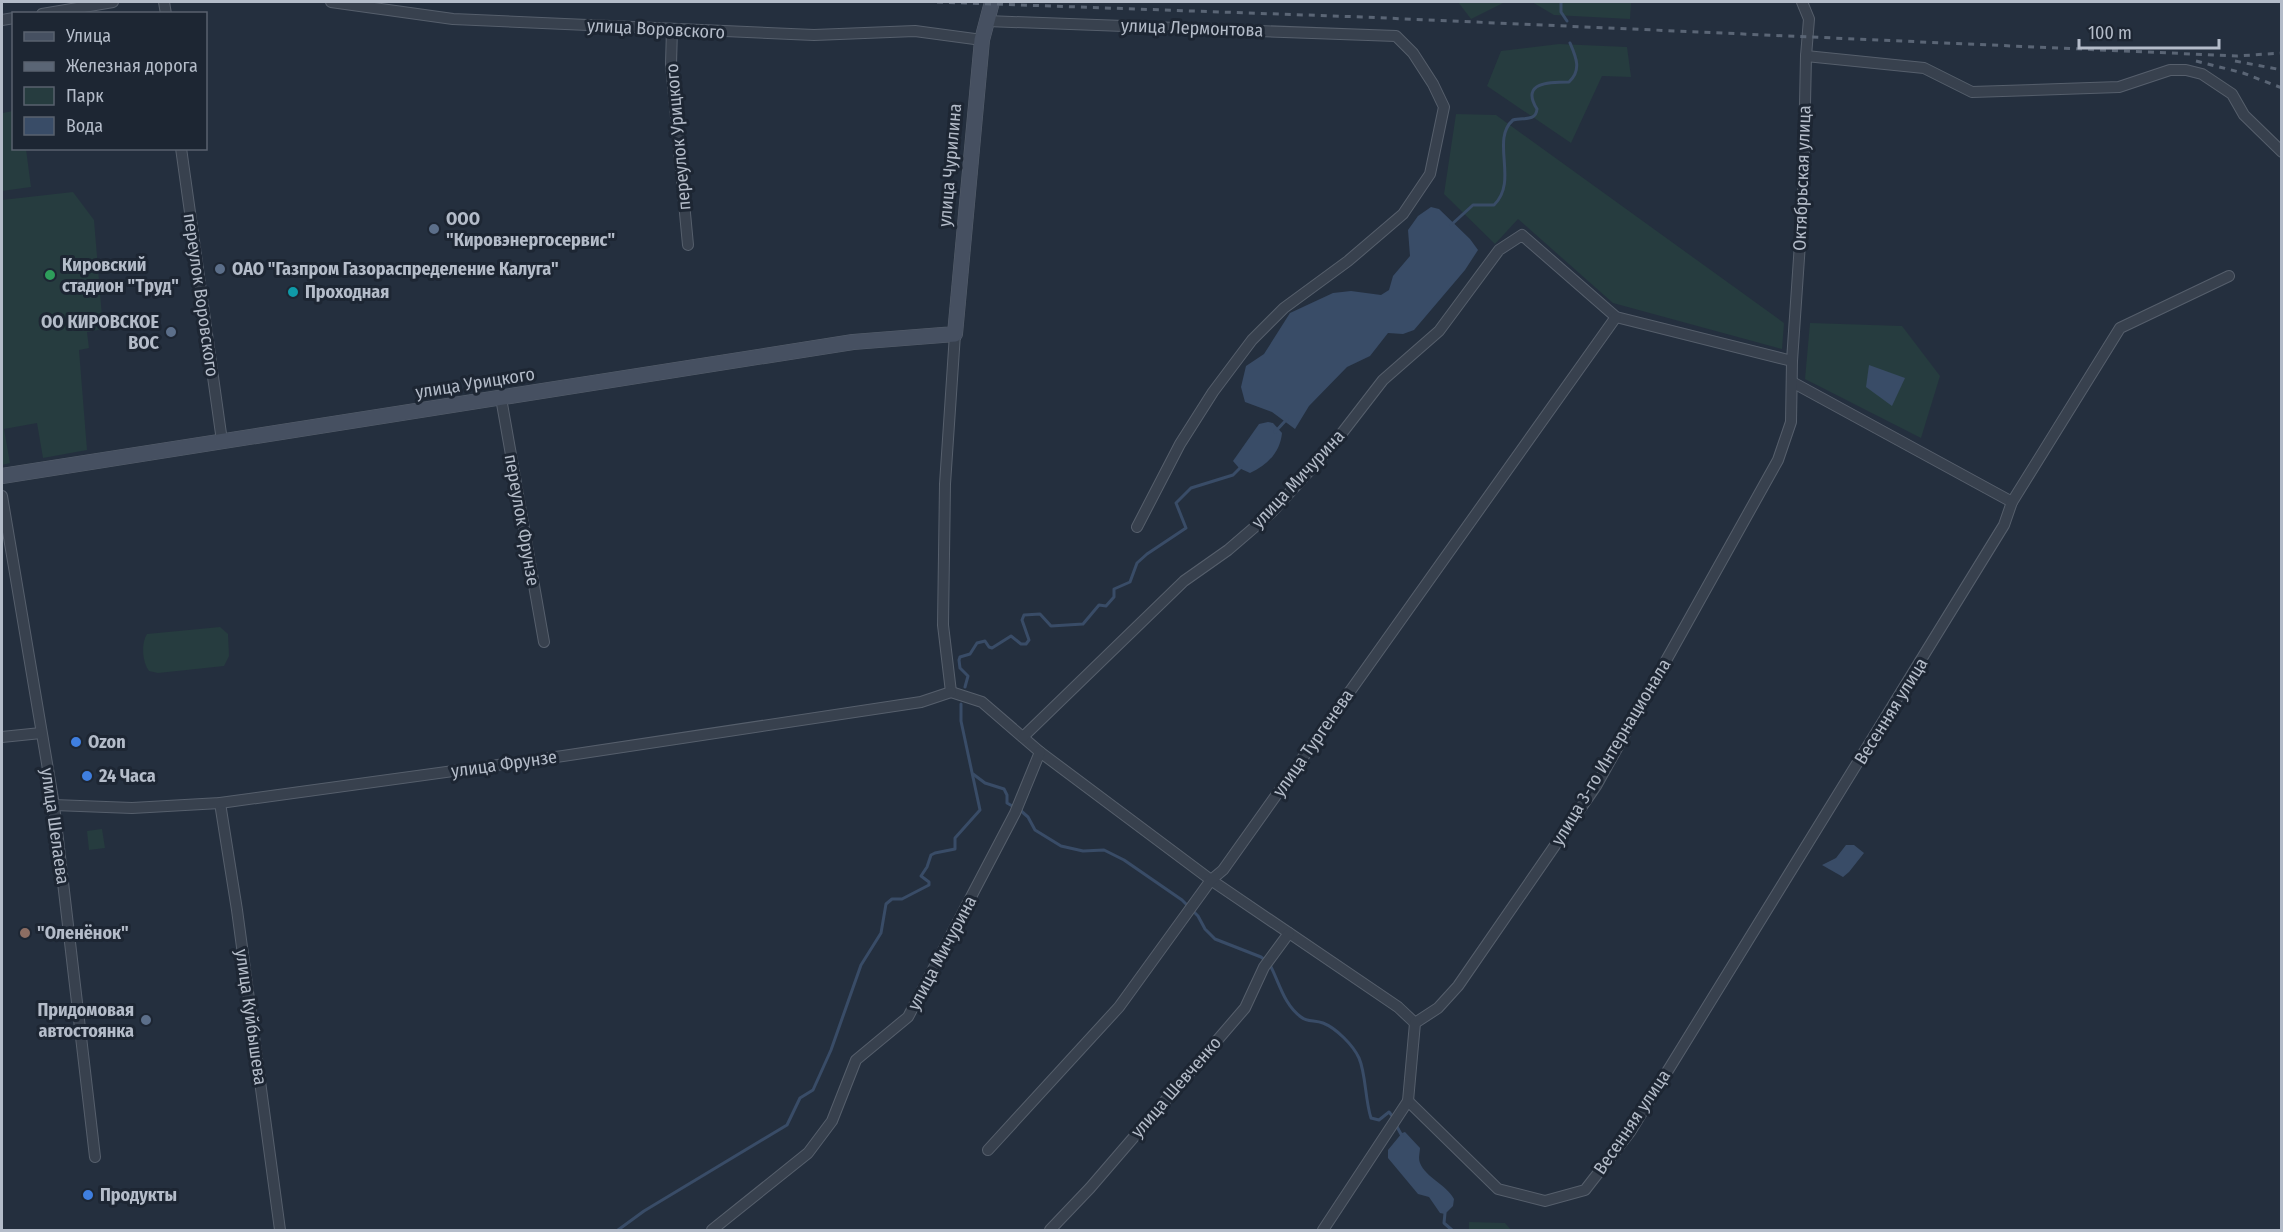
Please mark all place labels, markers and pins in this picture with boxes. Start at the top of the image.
place label: ООО "Кировэнергосервис" [446,208,615,251]
marker: ООО "Кировэнергосервис" [427,222,441,236]
place label: Кировский стадион "Труд" [62,254,179,297]
place label: ОАО "Газпром Газораспределение Калуга" [232,258,559,280]
marker: ОАО "Газпром Газораспределение Калуга" [213,262,227,276]
marker: Кировский стадион "Труд" [43,268,57,282]
place label: Проходная [305,281,389,303]
marker: Проходная [286,285,300,299]
place label: ОО КИРОВСКОЕ ВОС [41,311,160,354]
marker: ОО КИРОВСКОЕ ВОС [164,325,178,339]
place label: Ozon [88,731,126,753]
marker: Ozon [69,735,83,749]
place label: 24 Часа [98,765,156,787]
marker: 24 Часа [80,769,94,783]
place label: "Оленёнок" [37,922,129,944]
marker: "Оленёнок" [18,926,32,940]
place label: Придомовая автостоянка [37,999,134,1042]
marker: Придомовая автостоянка [139,1013,153,1027]
place label: Продукты [100,1184,177,1206]
marker: Продукты [81,1188,95,1202]

